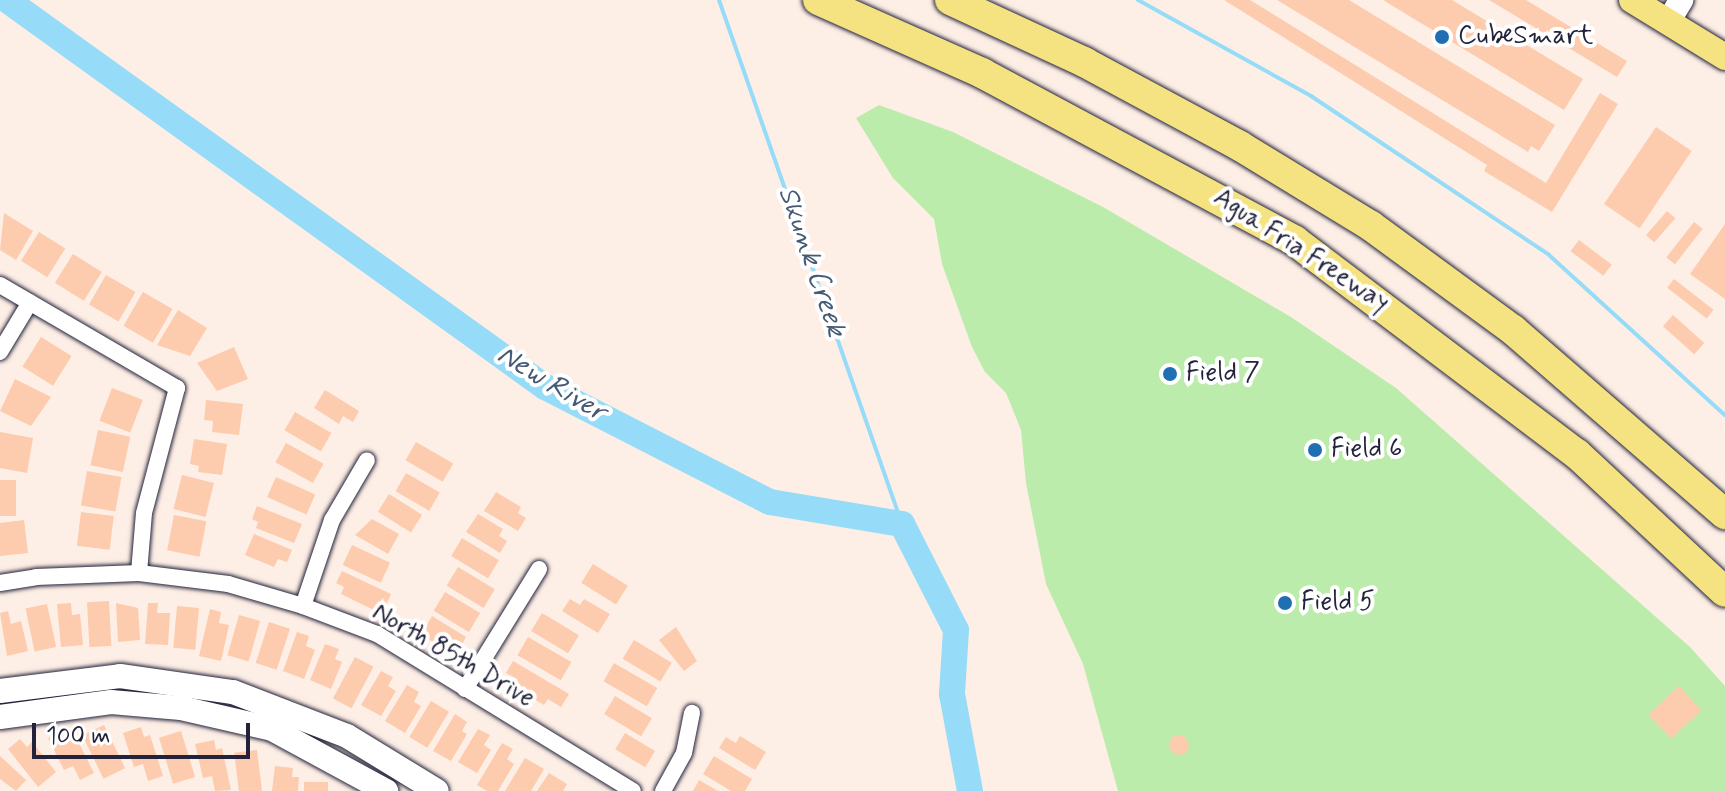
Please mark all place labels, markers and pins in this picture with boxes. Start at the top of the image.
place label: CubeSmart [1458,21,1593,53]
marker: CubeSmart [1433,28,1451,46]
place label: Field 7 [1186,358,1260,390]
marker: Field 7 [1161,365,1179,383]
place label: Field 6 [1331,434,1402,466]
marker: Field 6 [1306,441,1324,459]
place label: Field 5 [1301,587,1375,619]
marker: Field 5 [1276,594,1294,612]

